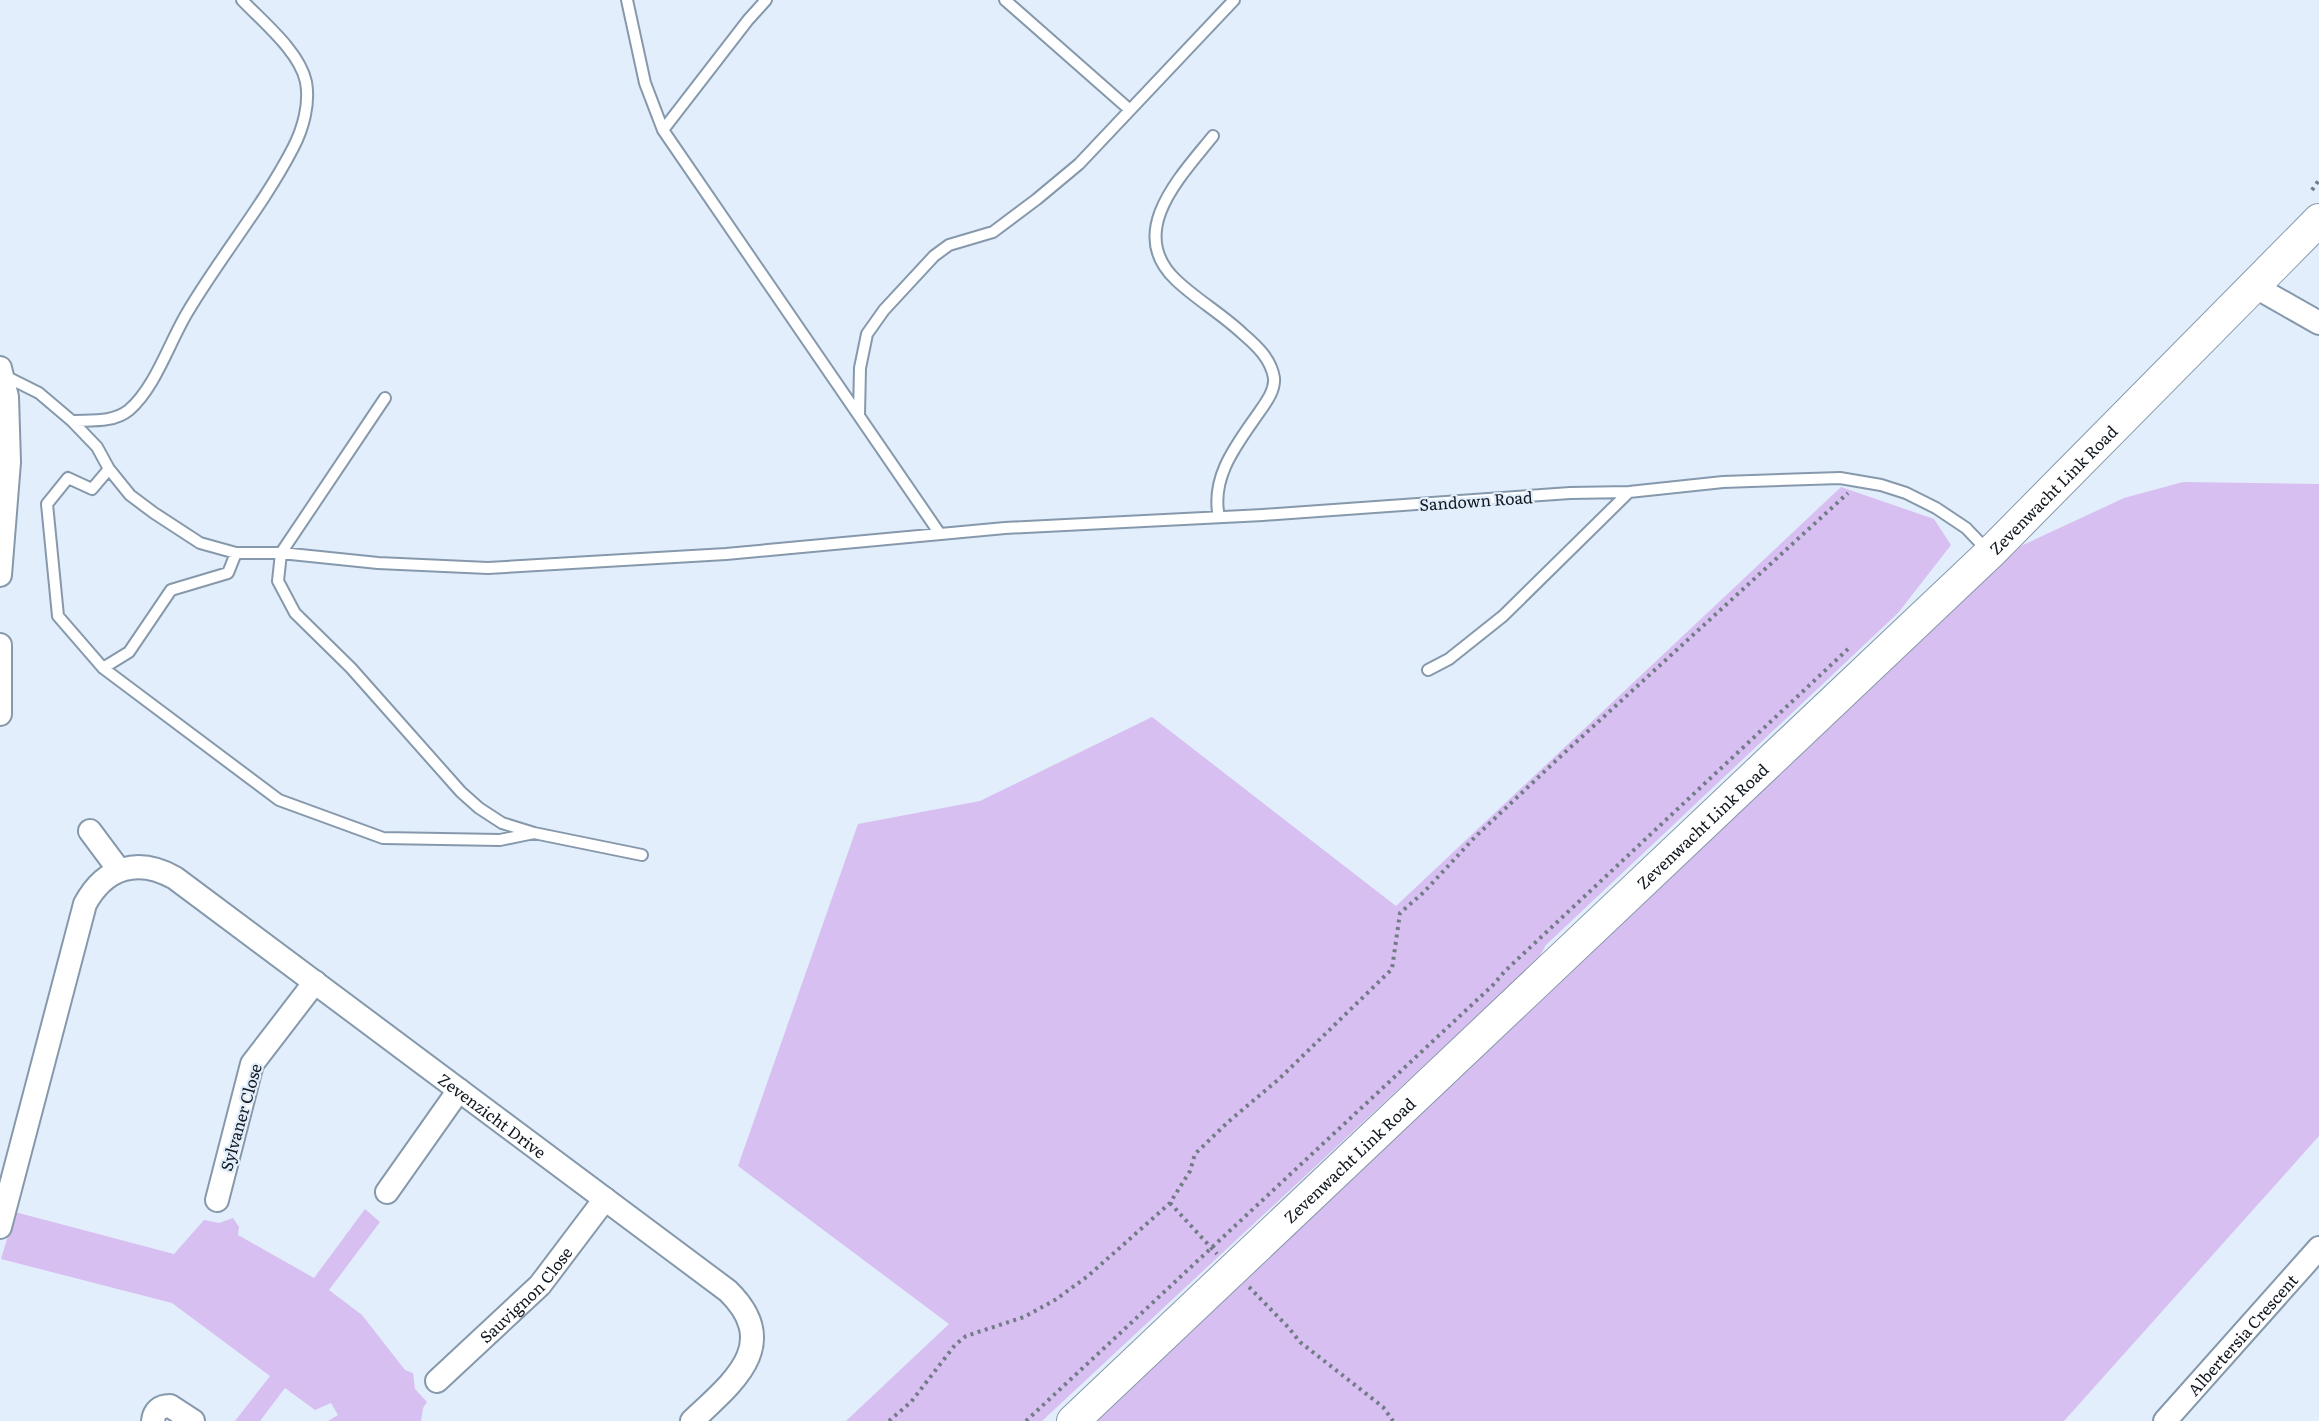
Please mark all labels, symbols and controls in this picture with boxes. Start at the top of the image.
street label: Zevenwacht Link Road [1983,419,2122,560]
street label: Sandown Road [1419,484,1534,516]
street label: Zevenwacht Link Road [1631,757,1773,894]
street label: Sylvaner Close [213,1060,267,1174]
street label: Zevenzicht Drive [434,1067,551,1163]
street label: Zevenwacht Link Road [1278,1091,1420,1228]
street label: Sauvignon Close [474,1241,577,1348]
street label: Albertersia Crescent [2181,1268,2303,1400]

